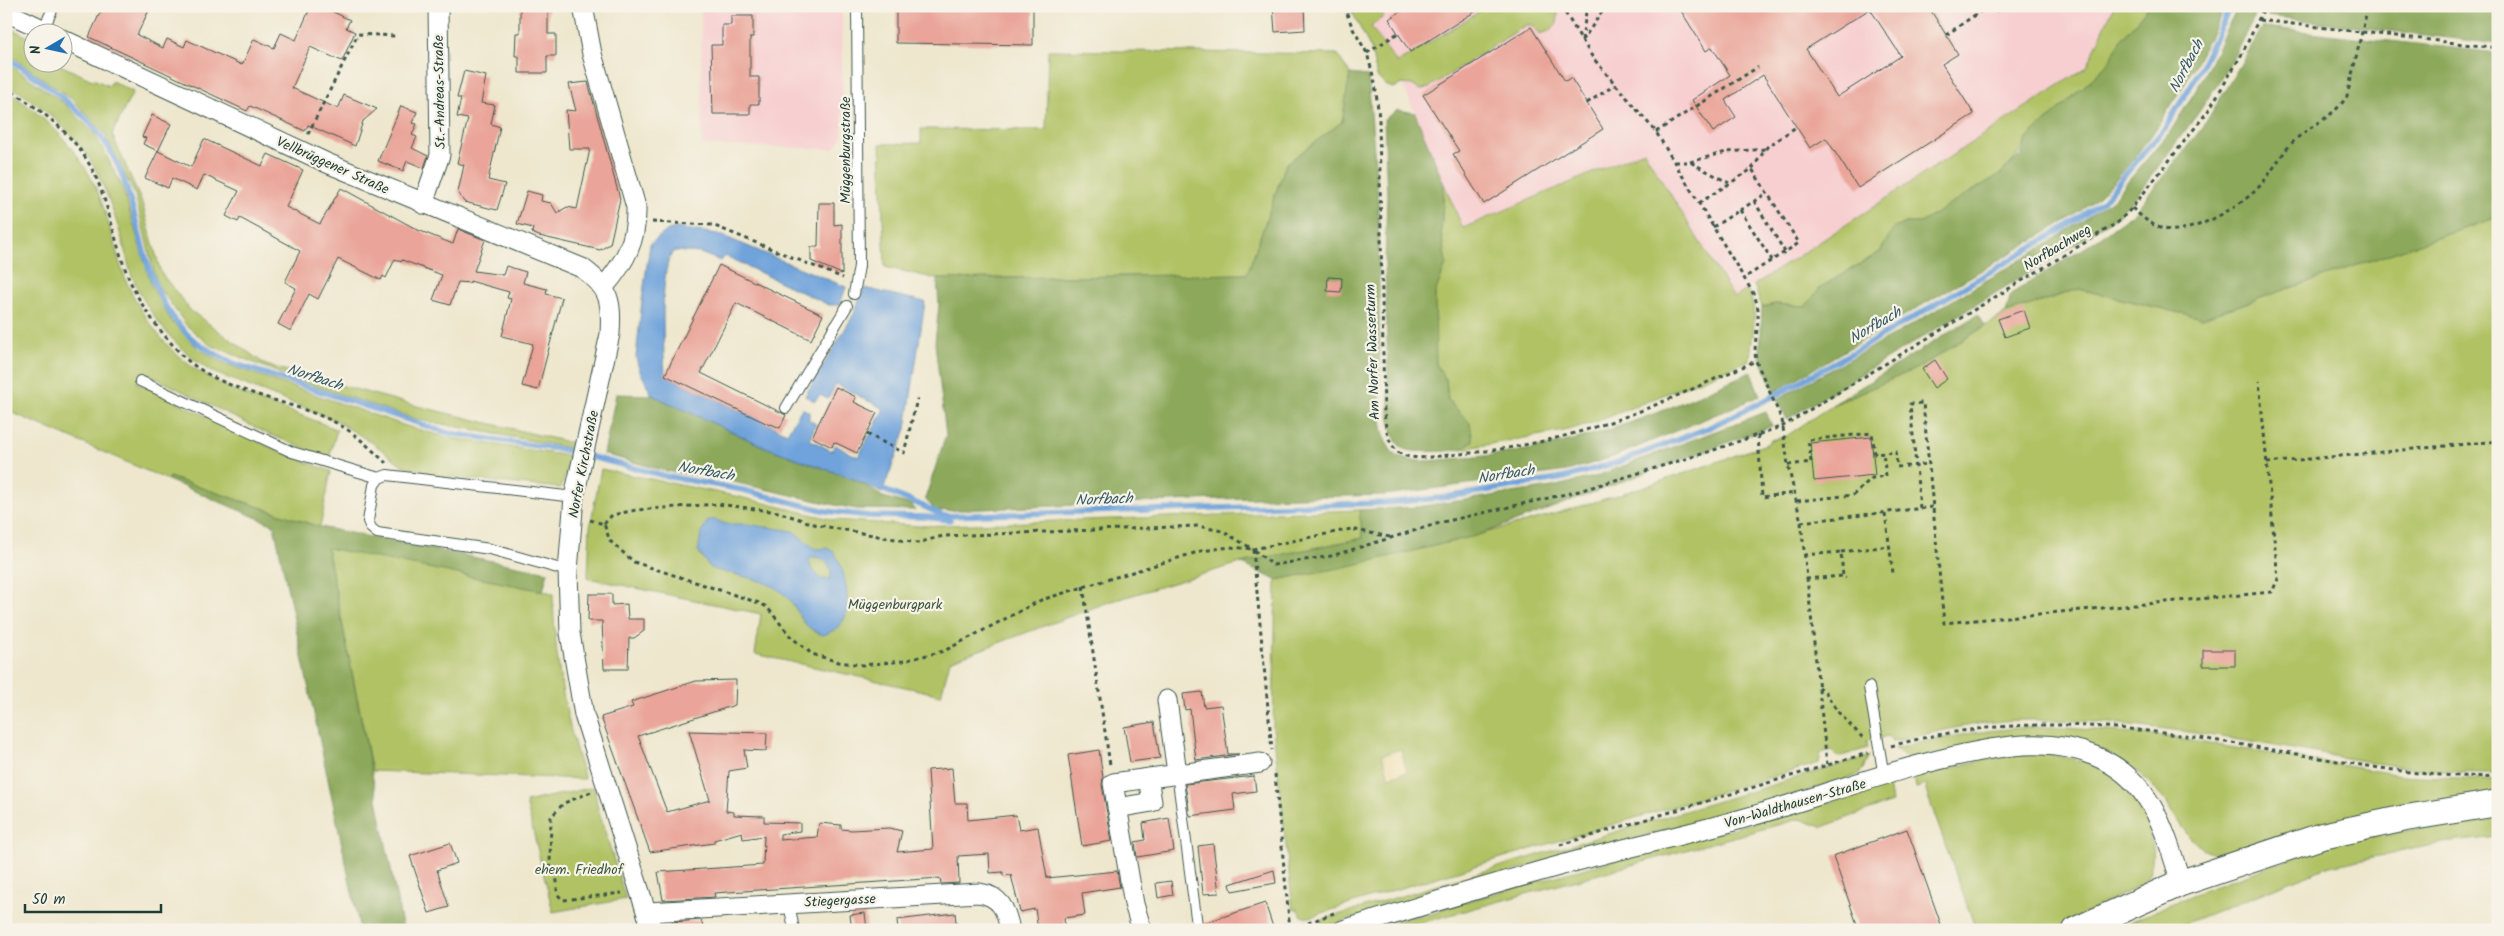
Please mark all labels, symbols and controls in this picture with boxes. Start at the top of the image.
north arrow [22,22,72,72]
street label: St.-Andreas-Straße [428,34,452,149]
water label: Norfbach [2163,34,2212,97]
text: N [25,44,48,56]
street label: Müggenburgstraße [835,96,857,204]
street label: Vellbrüggener Straße [273,131,393,201]
street label: Norfbachweg [2019,219,2096,277]
street label: Am Norfer Wasserturm [1360,284,1386,420]
water label: Norfbach [1845,300,1908,351]
water label: Norfbach [284,358,347,399]
street label: Norfer Kirchstraße [563,408,605,520]
water label: Norfbach [676,455,738,489]
water label: Norfbach [1476,458,1538,491]
water label: Norfbach [1075,487,1135,513]
park label: Müggenburgpark [848,594,943,616]
street label: Von-Waldthausen-Straße [1722,773,1869,835]
park label: ehem. Friedhof [535,859,625,881]
scale bar [25,881,161,913]
text: 50 m [32,888,66,912]
street label: Stiegergasse [804,888,877,914]

